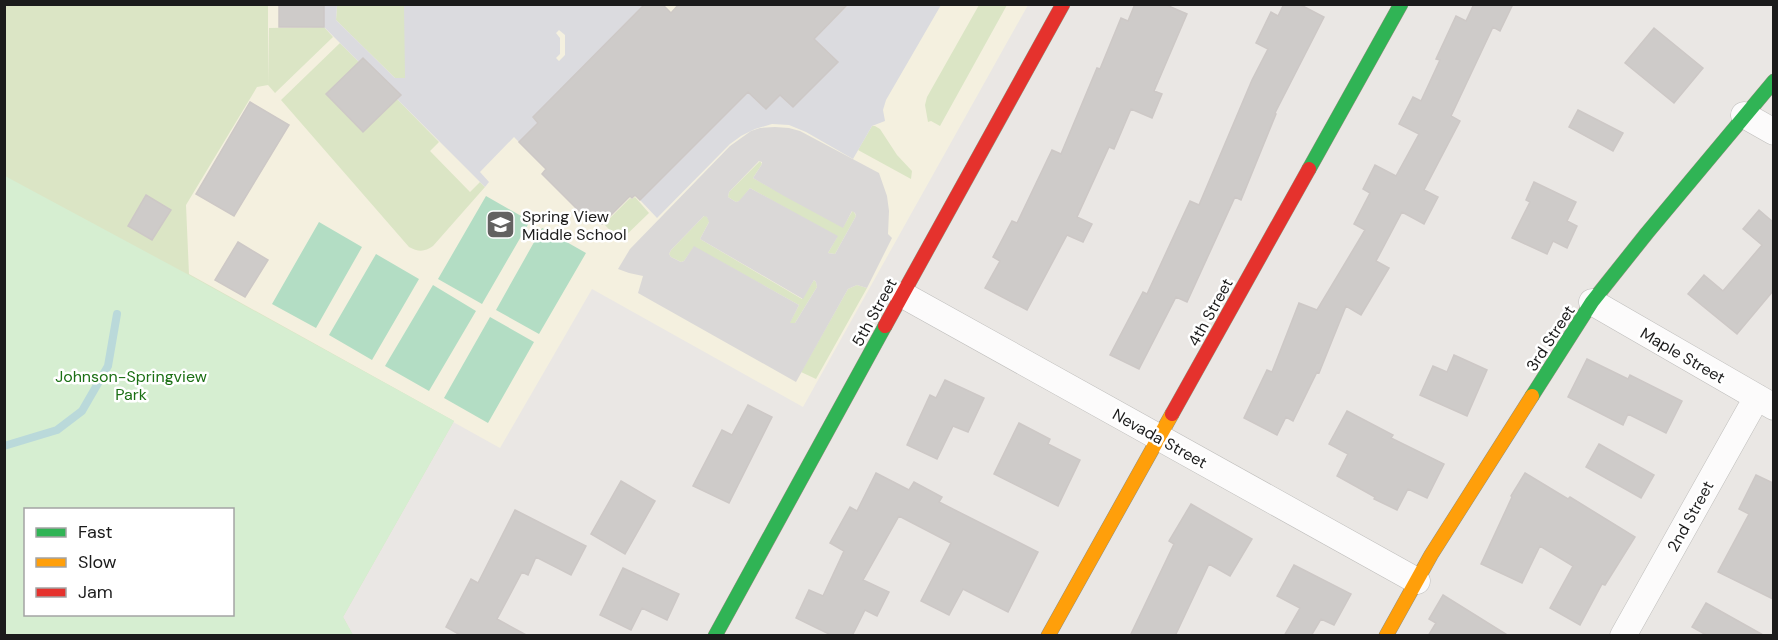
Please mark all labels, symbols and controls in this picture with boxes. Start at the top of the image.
place label: Spring View Middle School [522,206,626,245]
school or university icon: Spring View Middle School [485,209,517,241]
street label: 5th Street [847,274,902,350]
street label: 4th Street [1183,274,1238,350]
street label: 3rd Street [1521,301,1580,375]
street label: Maple Street [1637,323,1729,388]
park label: Johnson-Springview Park [55,366,207,405]
street label: Nevada Street [1109,404,1211,473]
street label: 2nd Street [1662,477,1719,555]
legend [24,508,234,616]
text: Fast [78,520,113,544]
text: Slow [78,550,117,574]
text: Jam [78,580,113,604]

